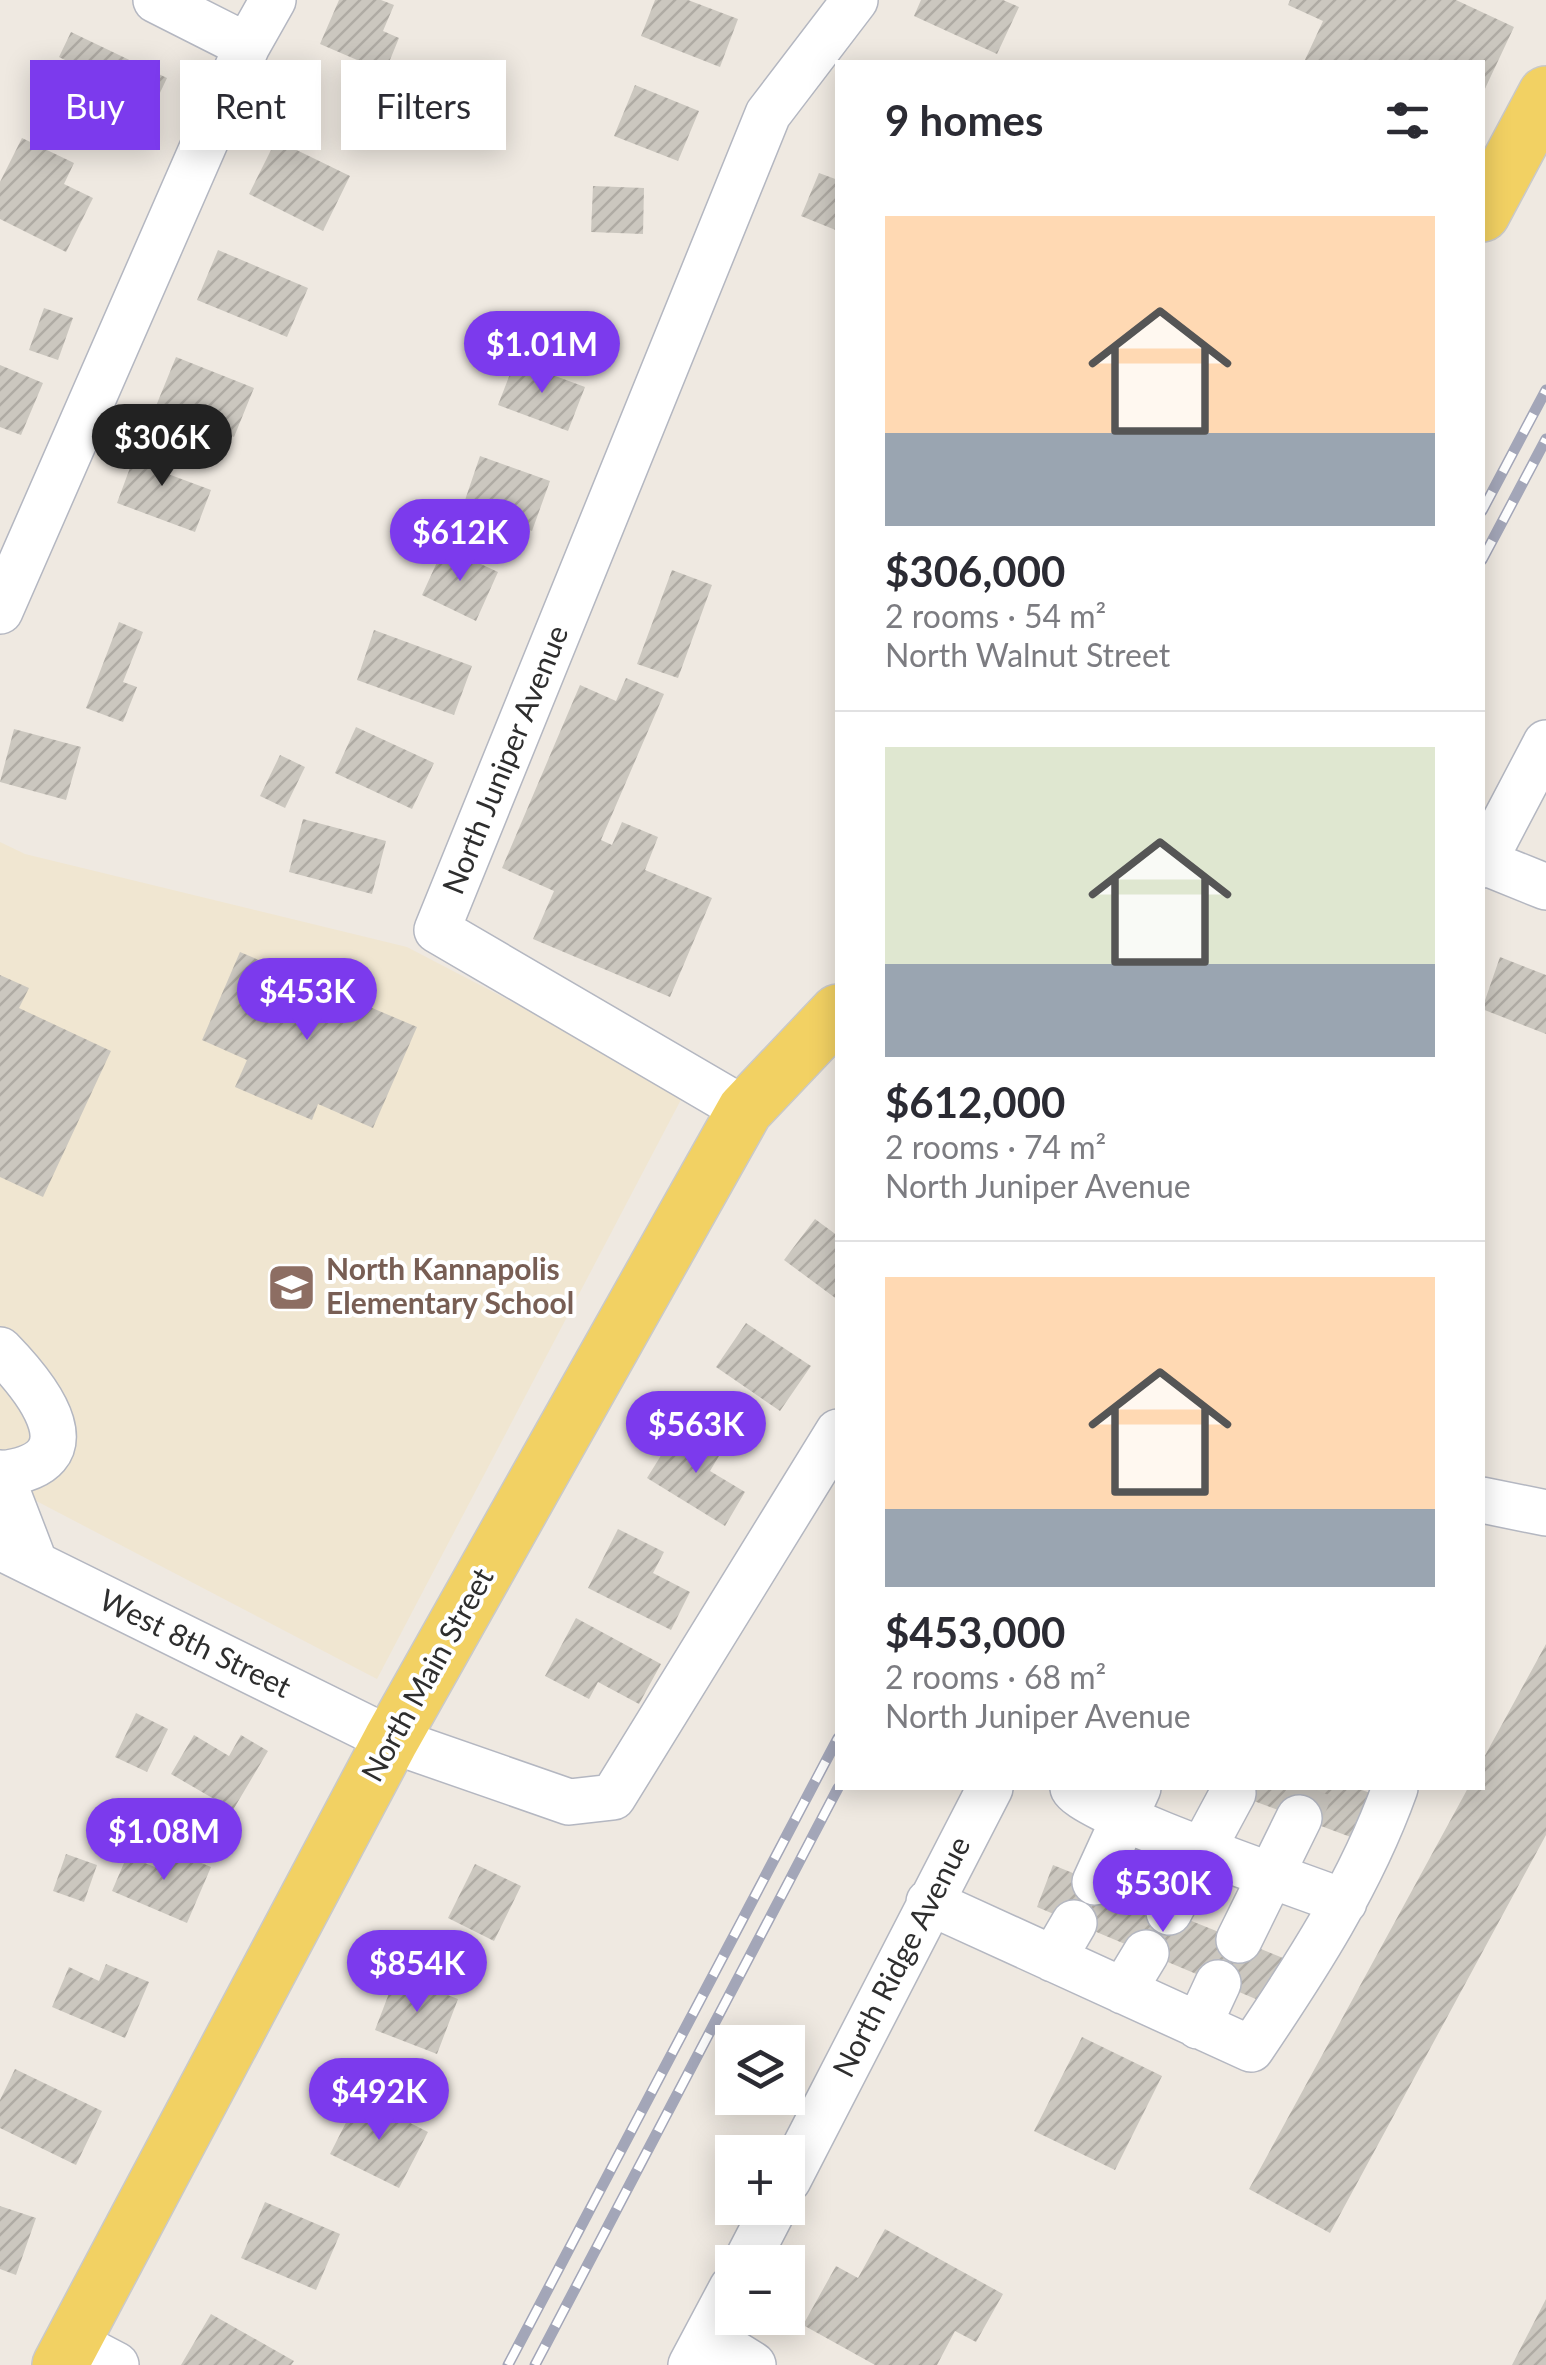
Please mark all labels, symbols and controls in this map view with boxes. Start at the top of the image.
chip: Buy [30,60,160,150]
chip: Rent [180,60,321,150]
chip: Filters [341,60,506,150]
icon: filters [1380,93,1435,148]
text: 9 homes [885,95,1043,145]
icon: home [1070,281,1250,461]
pin: $1.01M [461,311,623,396]
text: $1.01M [486,324,598,363]
pin: $306K [92,404,232,489]
text: $306K [114,417,210,456]
pin: $612K [390,499,530,584]
text: $612K [412,512,508,551]
text: $306,000 [885,546,1065,596]
text: 2 rooms · 54 m² [885,596,1106,635]
street label: North Juniper Avenue [434,620,575,899]
text: North Walnut Street [885,635,1170,674]
icon: home [1070,812,1250,992]
pin: $453K [237,958,377,1043]
text: $453K [259,971,355,1010]
text: $612,000 [885,1077,1065,1127]
text: 2 rooms · 74 m² [885,1127,1106,1166]
text: North Juniper Avenue [885,1166,1191,1205]
place label: North Kannapolis Elementary School [326,1250,574,1320]
school or university icon: North Kannapolis Elementary School [265,1261,317,1313]
icon: home [1070,1342,1250,1522]
pin: $563K [626,1391,766,1476]
text: $563K [648,1404,744,1443]
street label: North Main Street [353,1561,500,1787]
street label: West 8th Street [94,1580,298,1704]
text: $453,000 [885,1607,1065,1657]
text: 2 rooms · 68 m² [885,1657,1106,1696]
text: North Juniper Avenue [885,1696,1191,1735]
pin: $1.08M [83,1798,245,1883]
text: $1.08M [108,1811,220,1850]
street label: North Ridge Avenue [824,1830,976,2082]
pin: $530K [1093,1850,1233,1935]
text: $530K [1115,1863,1211,1902]
pin: $854K [347,1930,487,2015]
text: $854K [369,1943,465,1982]
map controls [715,2025,805,2335]
button: layers [715,2025,805,2115]
pin: $492K [309,2058,449,2143]
text: $492K [331,2071,427,2110]
button: + [715,2135,805,2225]
button: − [715,2245,805,2335]

